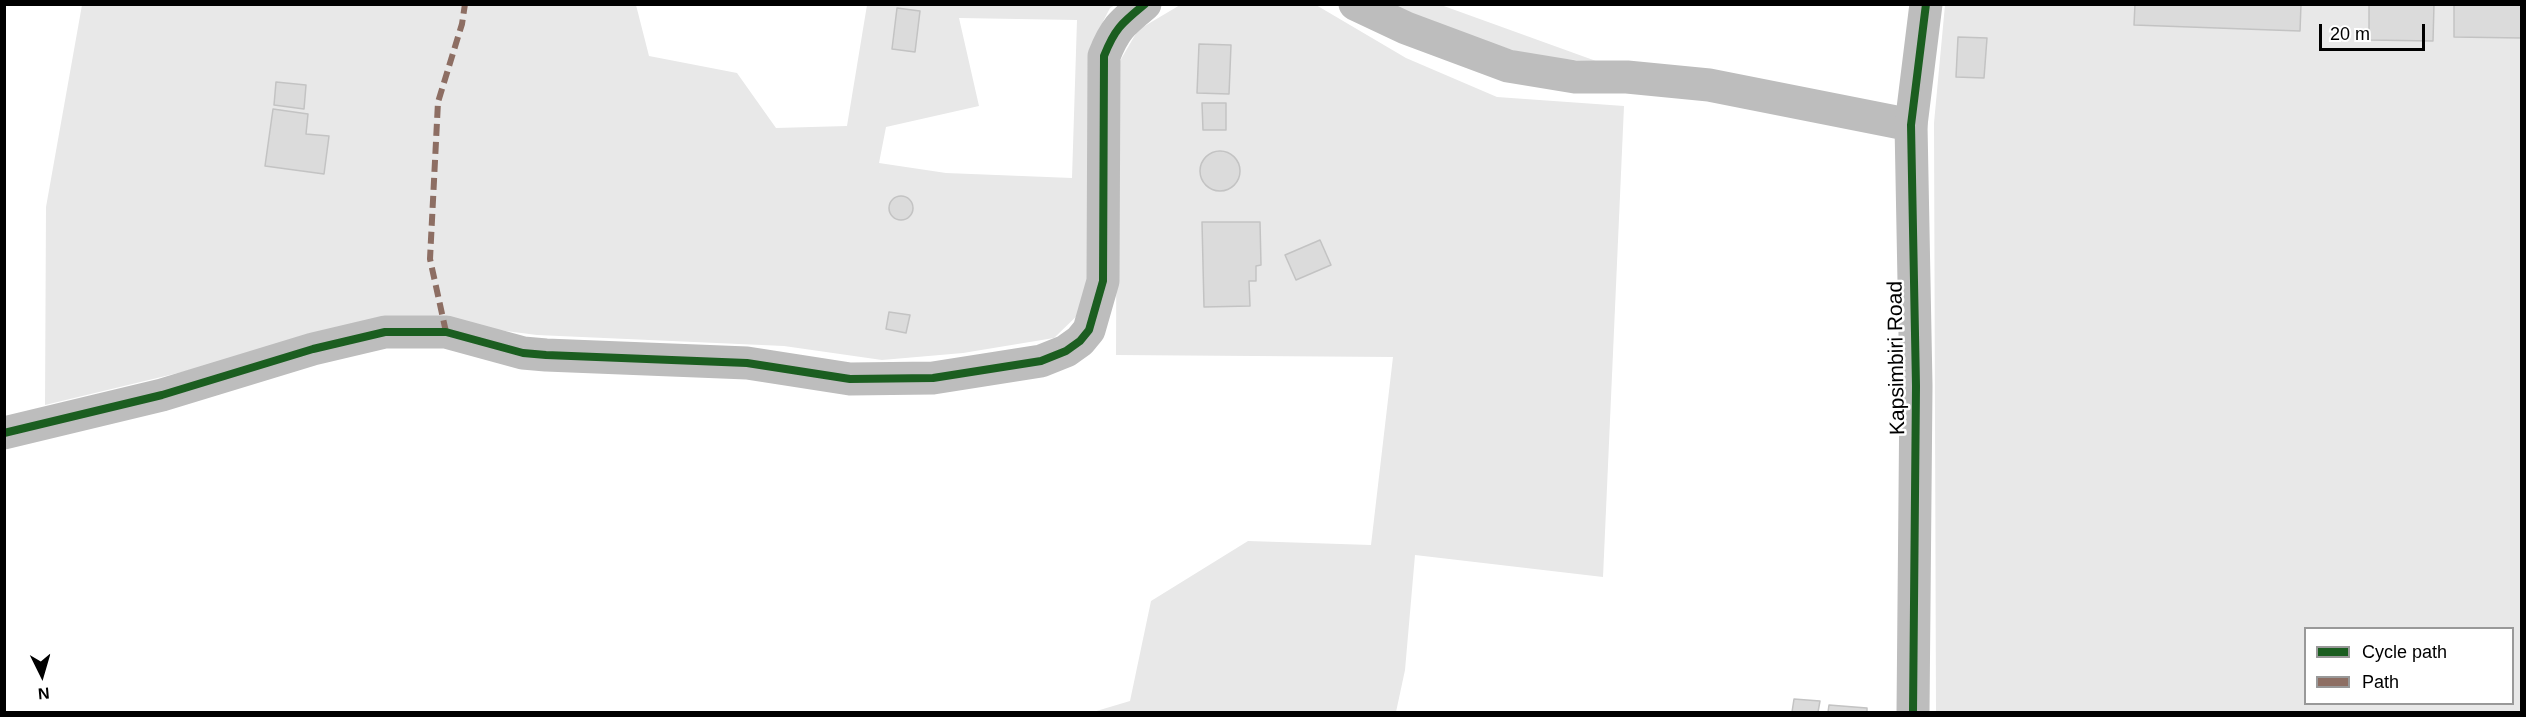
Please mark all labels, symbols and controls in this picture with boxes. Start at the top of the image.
scale bar [2322,12,2428,50]
text: 20 m [2330,24,2370,44]
street label: Kapsimbiri Road [1883,281,1911,435]
legend [2304,627,2514,705]
text: Cycle path [2362,642,2447,662]
north arrow [12,645,72,705]
text: Path [2362,672,2399,692]
text: N [37,684,50,702]

